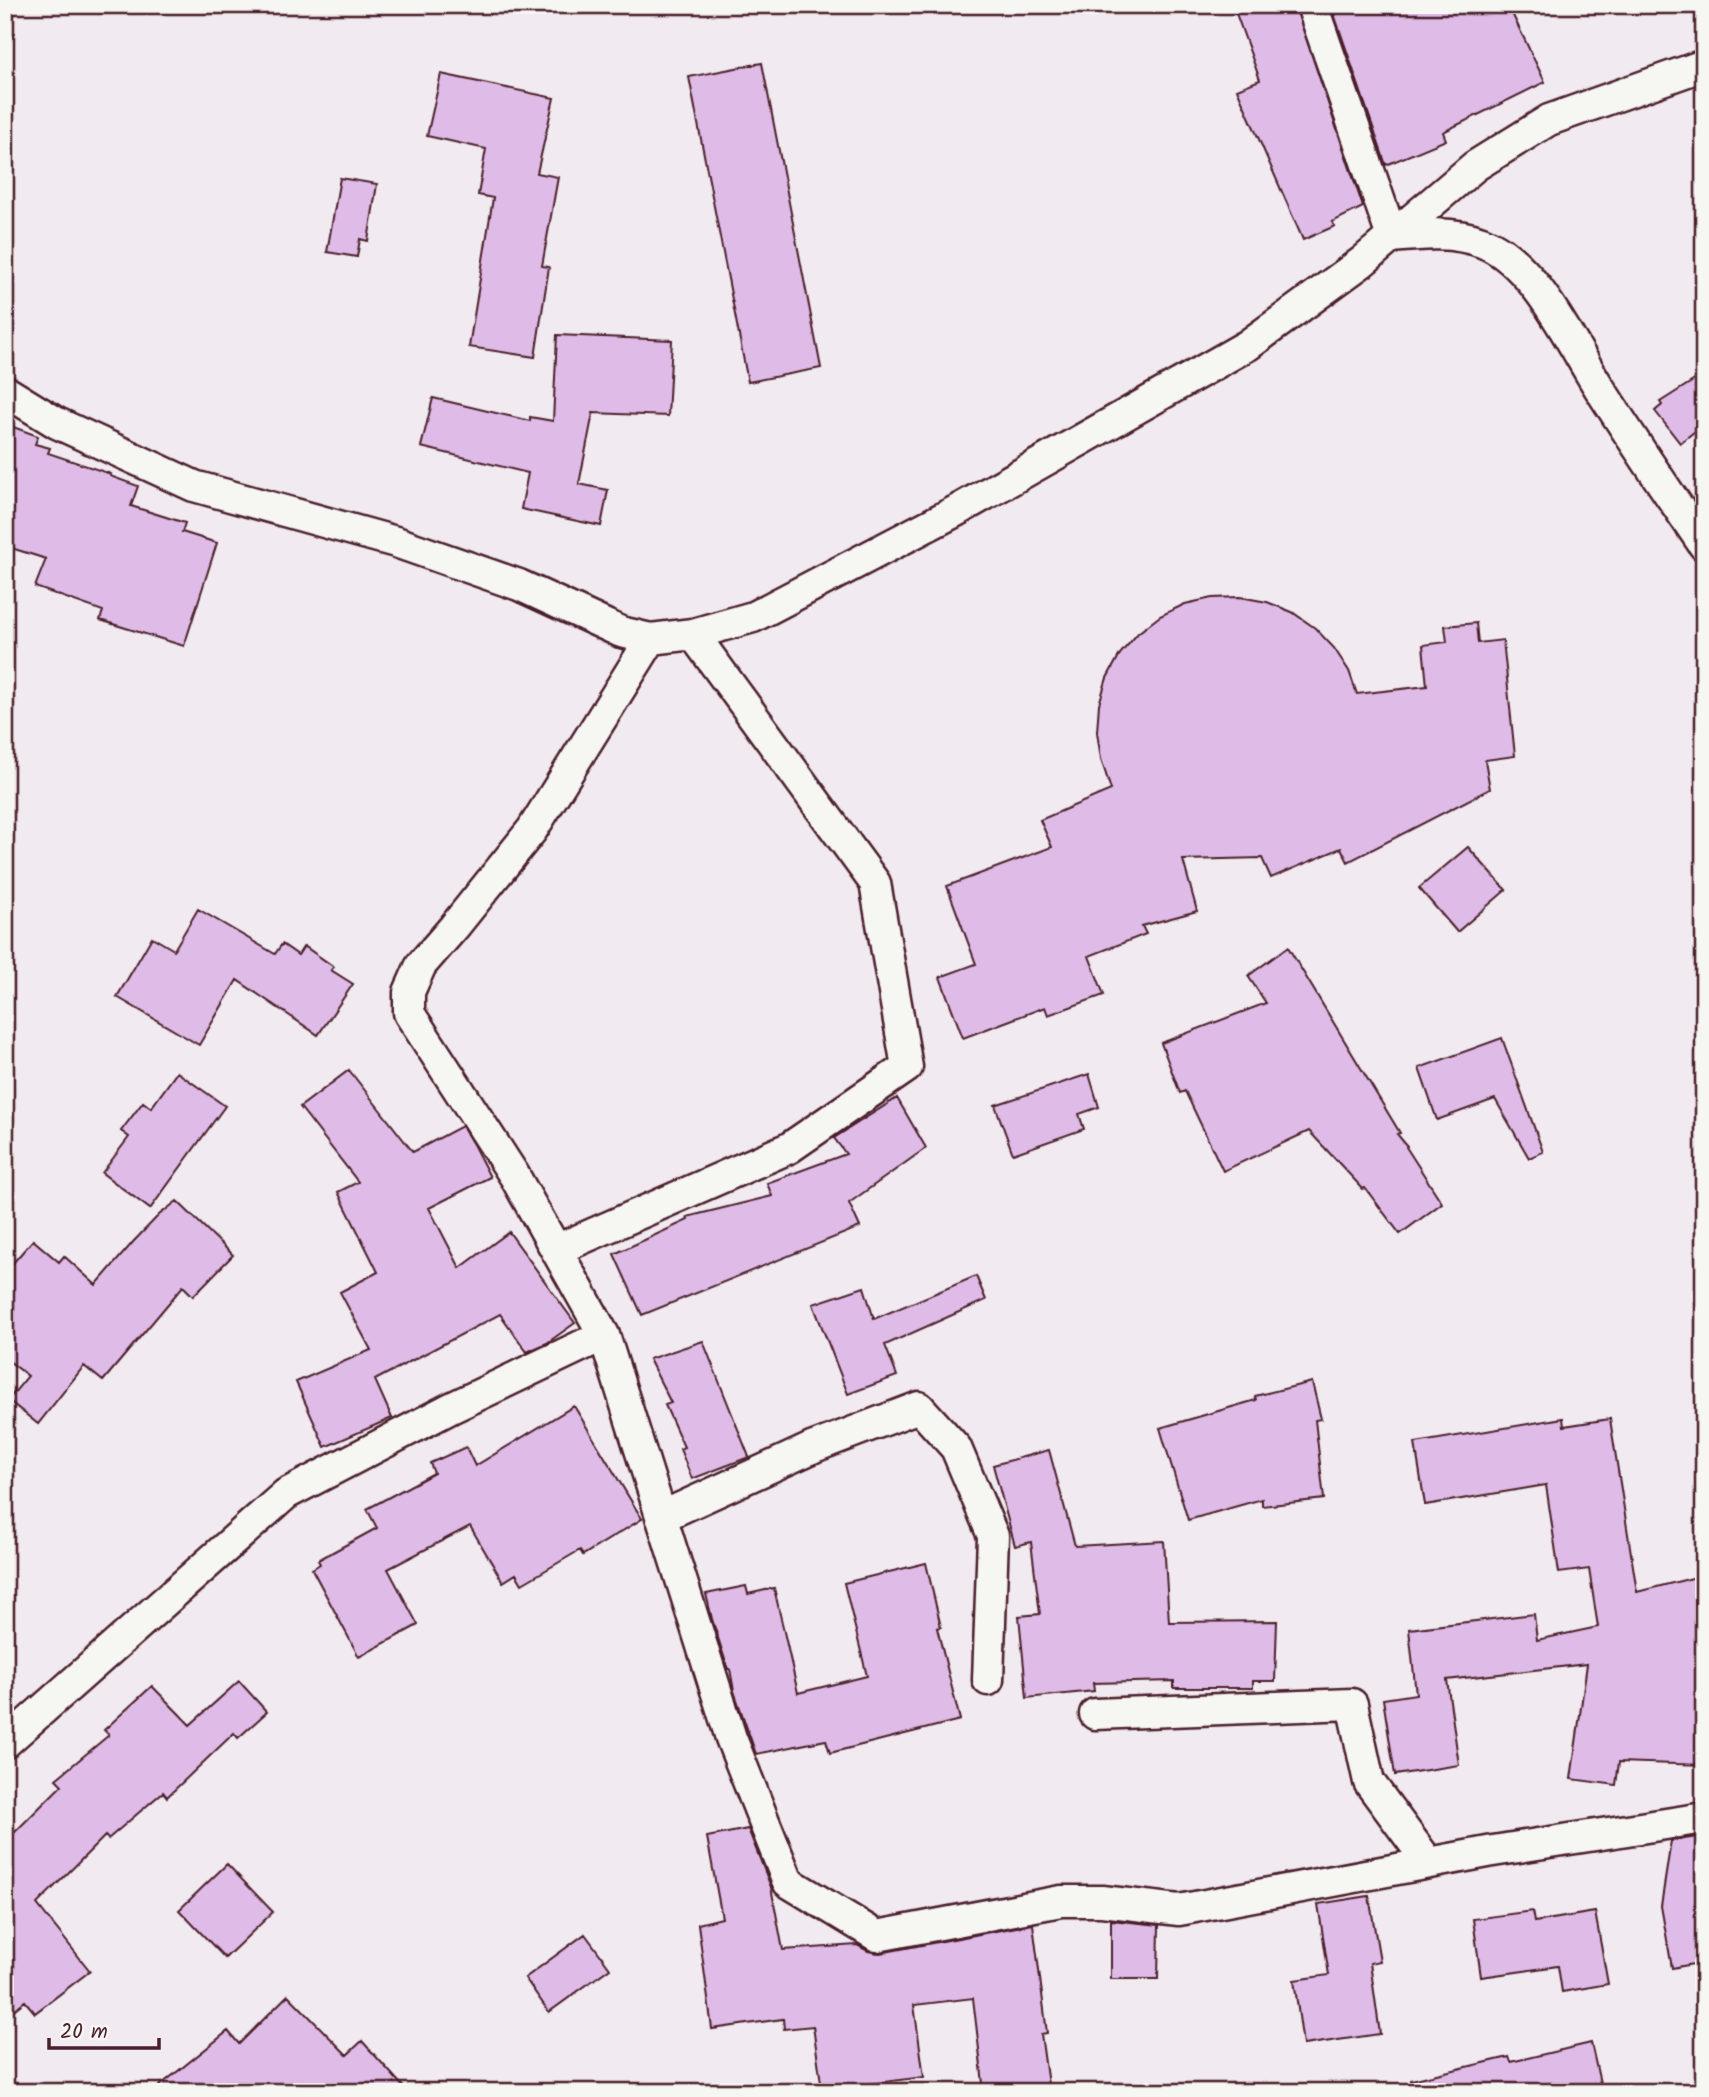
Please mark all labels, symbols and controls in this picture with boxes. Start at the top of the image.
scale bar [49,2006,159,2050]
text: 20 m [60,2016,108,2049]

